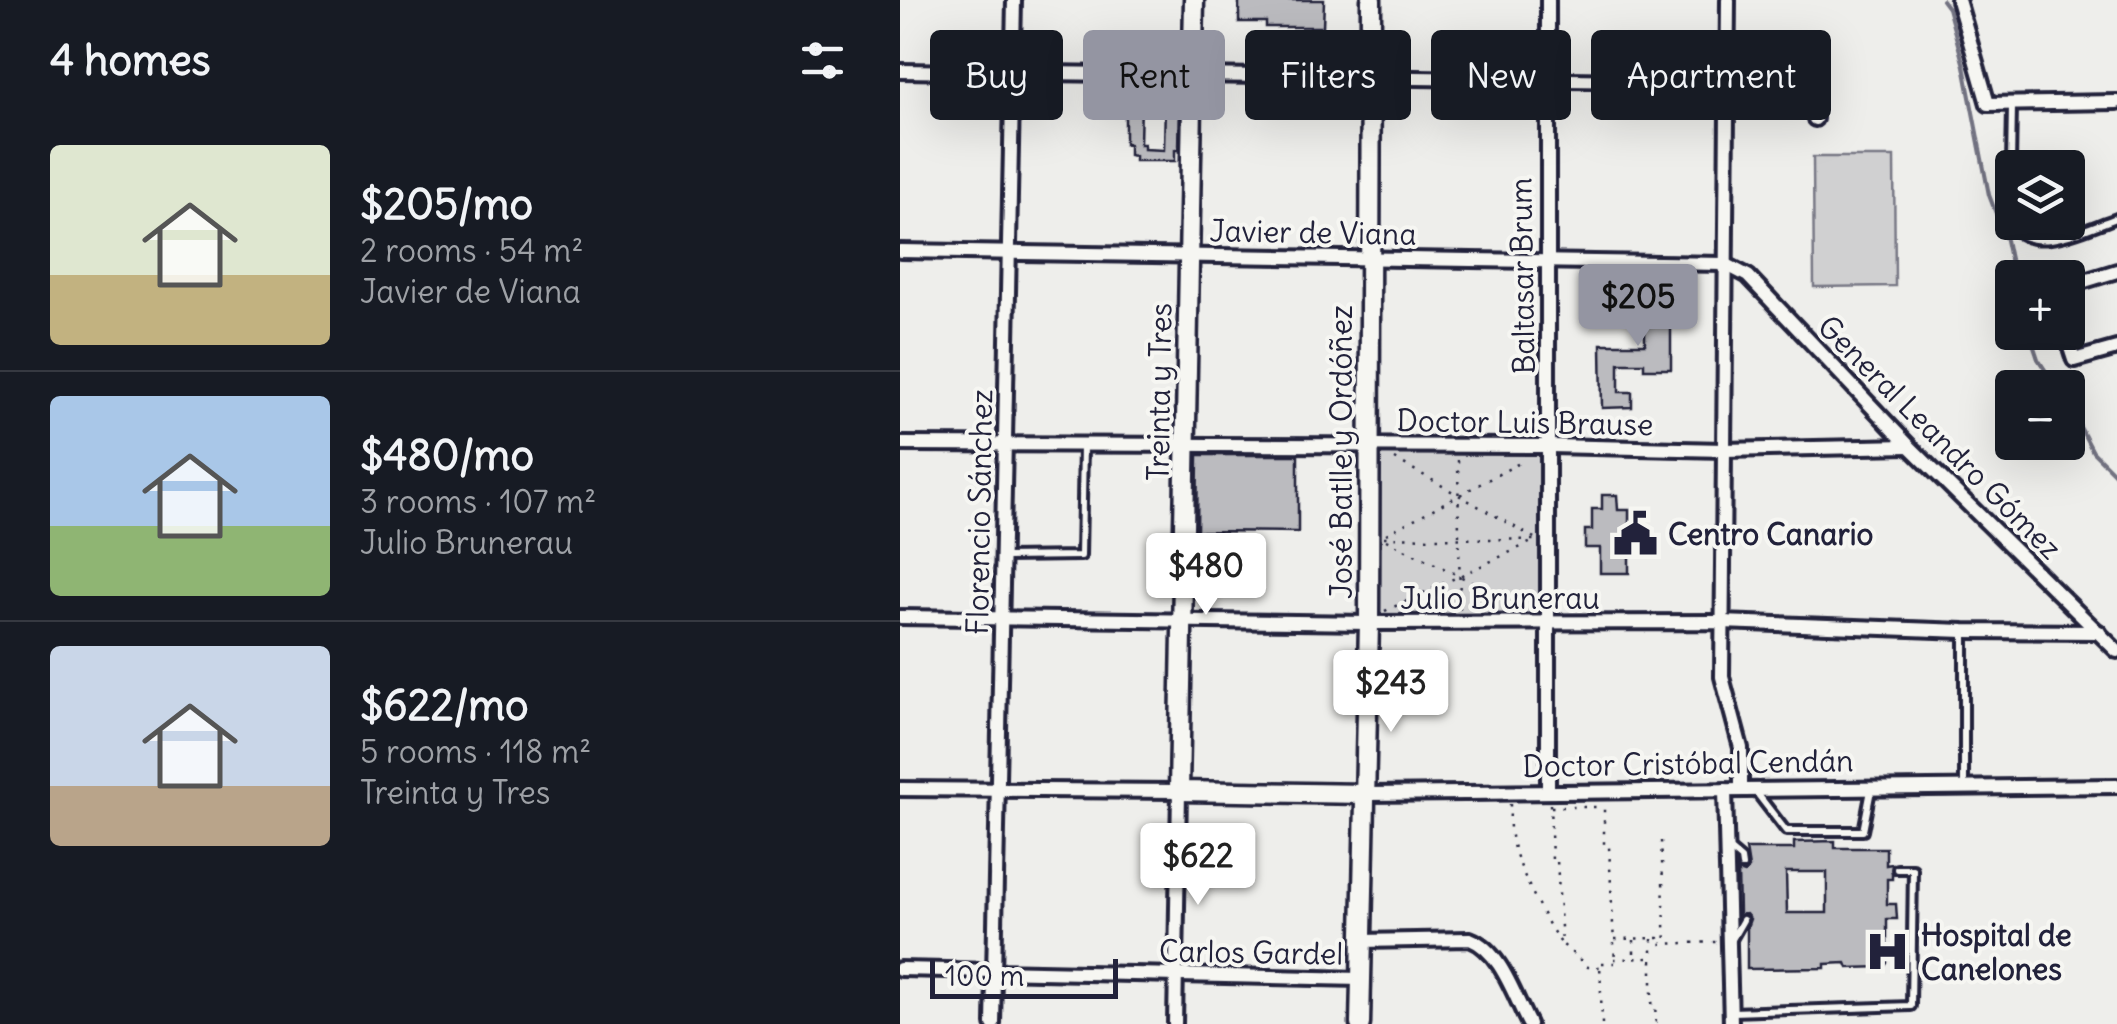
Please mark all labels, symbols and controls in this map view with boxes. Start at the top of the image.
chip: Buy [930,30,1063,120]
chip: Rent [1083,30,1225,120]
chip: Filters [1245,30,1411,120]
chip: New [1431,30,1571,120]
chip: Apartment [1591,30,1831,120]
icon: filters [795,33,850,88]
text: 4 homes [50,34,211,86]
map controls [1995,150,2085,460]
button: layers [1995,150,2085,240]
street label: Baltasar Brum [1501,177,1543,375]
text: $205/mo [360,178,533,230]
icon: home [130,185,250,305]
street label: Javier de Viana [1209,211,1417,253]
text: 2 rooms · 54 m² [360,230,583,271]
button: + [1995,260,2085,350]
pin: $205 [1579,264,1697,349]
text: Javier de Viana [360,271,581,312]
text: $205 [1601,276,1675,317]
street label: Treinta y Tres [1138,303,1180,481]
street label: José Batlle y Ordóñez [1322,305,1360,599]
street label: General Leandro Gómez [1810,307,2070,567]
button: − [1995,370,2085,460]
street label: Florencio Sánchez [958,389,1000,635]
street label: Doctor Luis Brause [1396,401,1654,443]
text: $480/mo [360,429,534,481]
icon: home [130,436,250,556]
text: 3 rooms · 107 m² [360,481,596,522]
public building icon: Centro Canario [1611,510,1659,558]
place label: Centro Canario [1668,515,1873,553]
text: Julio Brunerau [360,522,573,563]
pin: $480 [1147,533,1265,618]
text: $480 [1168,545,1244,586]
street label: Julio Brunerau [1400,579,1600,617]
pin: $243 [1332,650,1450,735]
text: $243 [1355,662,1427,703]
text: $622/mo [360,679,529,731]
icon: home [130,686,250,806]
text: 5 rooms · 118 m² [360,731,591,772]
street label: Doctor Cristóbal Cendán [1522,741,1854,785]
text: Treinta y Tres [360,772,550,813]
pin: $622 [1139,823,1257,908]
text: $622 [1162,835,1234,876]
place label: Hospital de Canelones [1921,916,2072,988]
hospital icon: Hospital de Canelones [1864,928,1912,976]
street label: Carlos Gardel [1159,931,1343,973]
scale bar [930,954,1118,998]
text: 100 m [945,958,1024,994]

